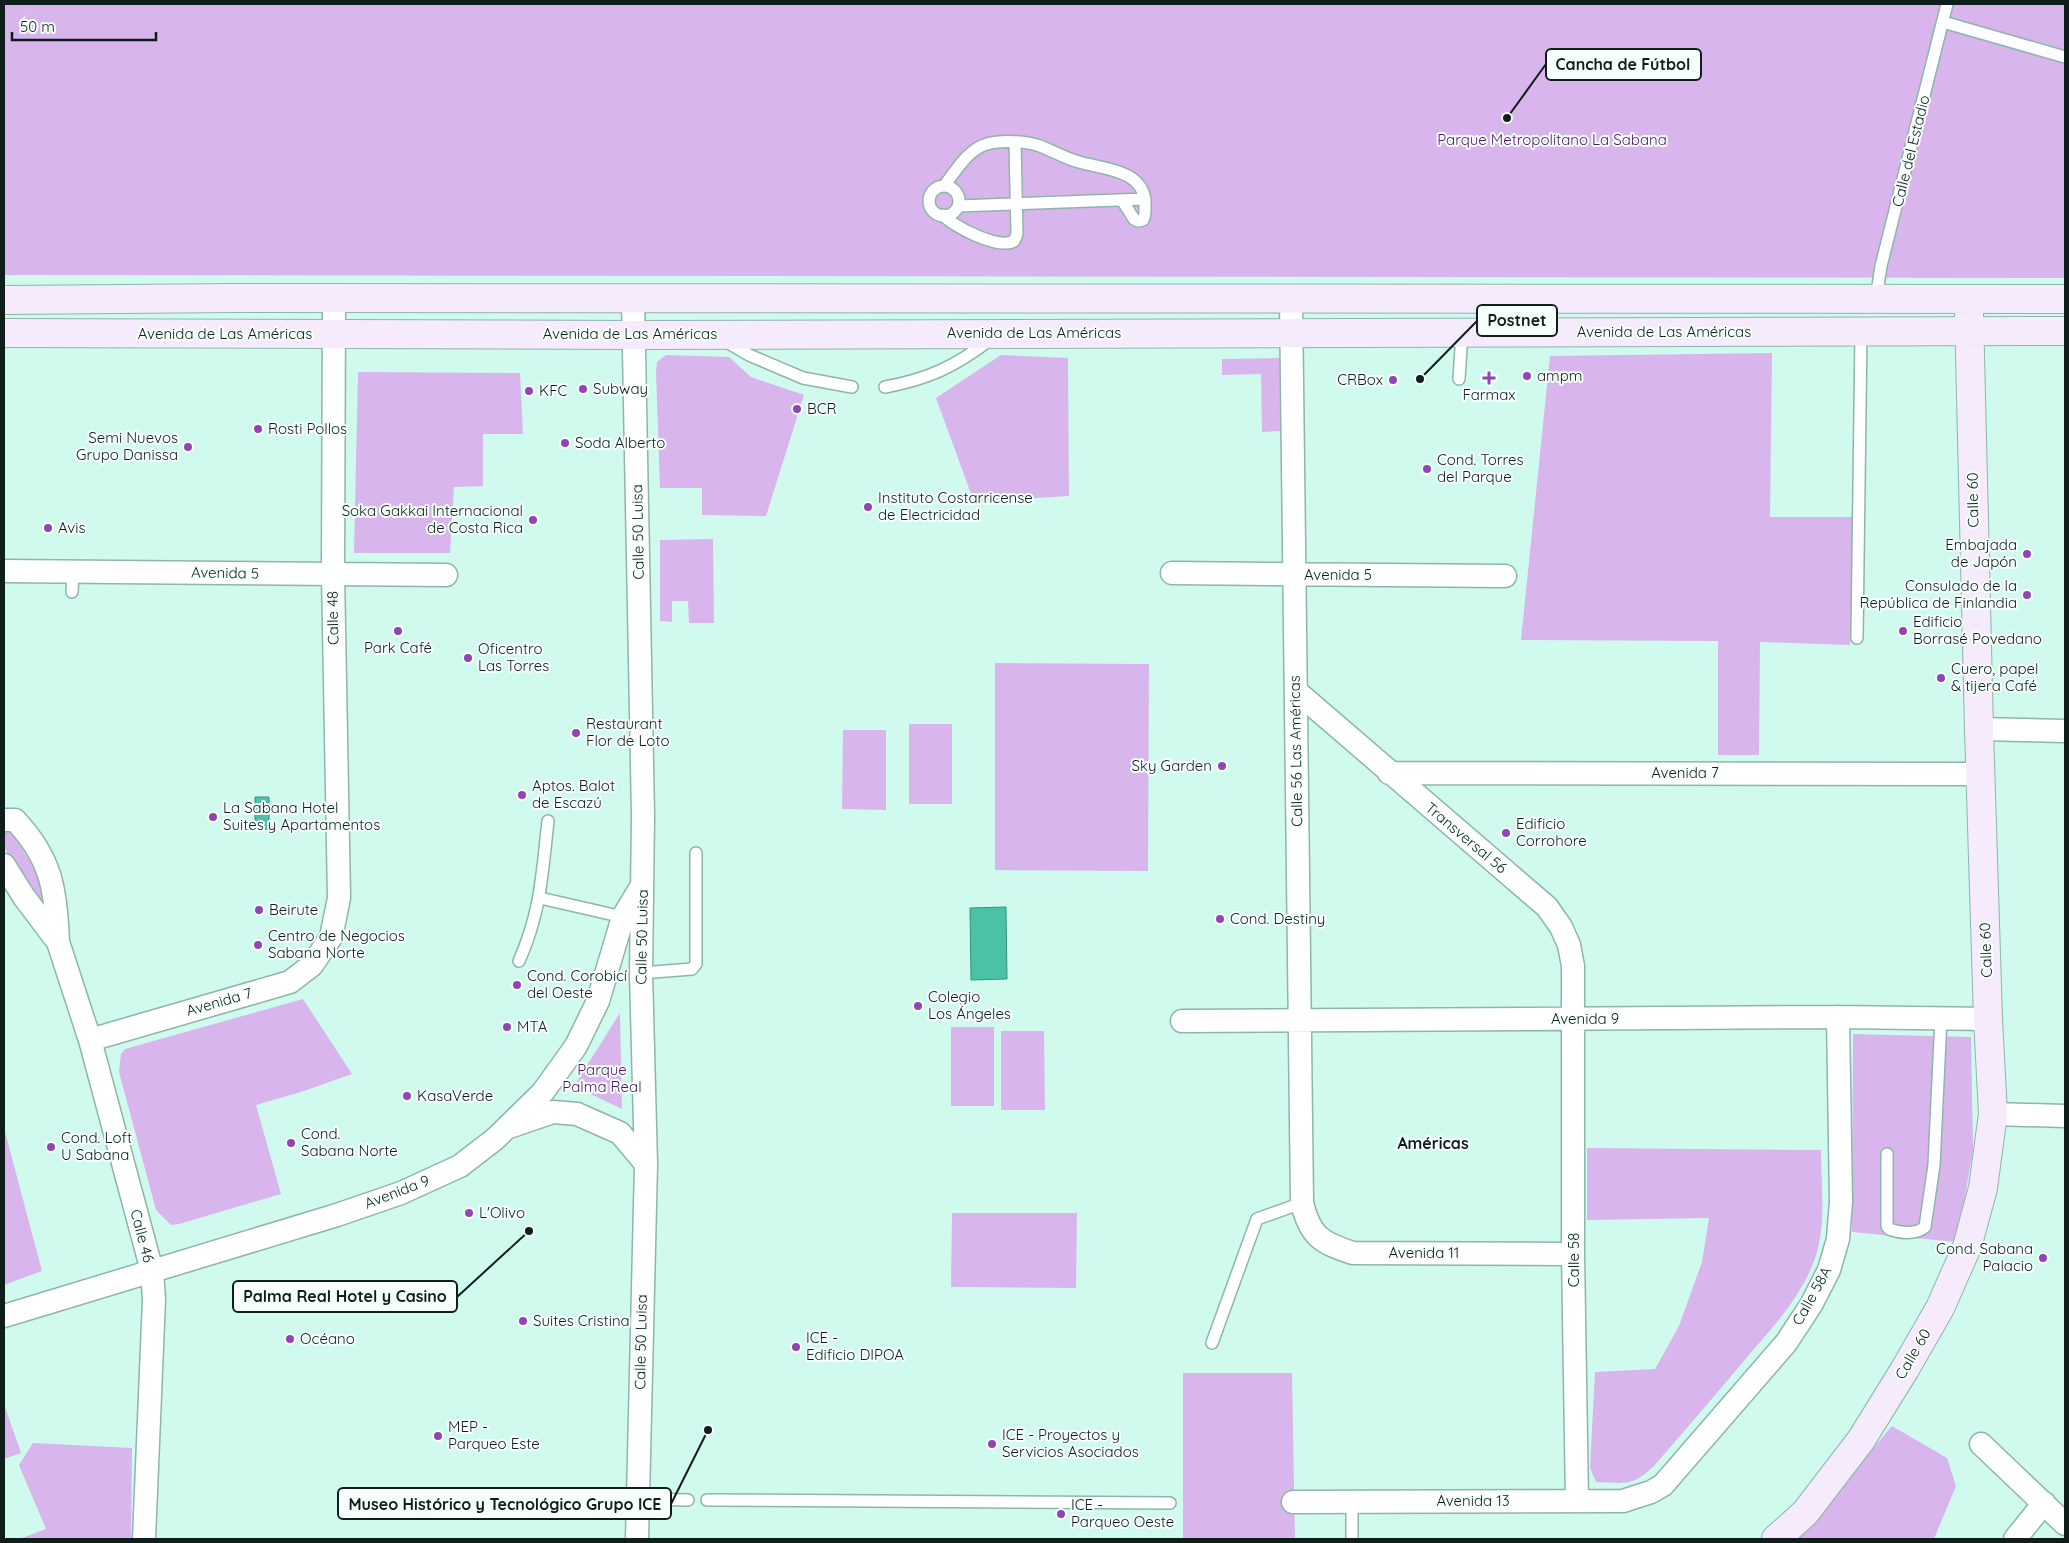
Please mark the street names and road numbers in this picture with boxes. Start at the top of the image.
street label: Calle del Estadio [1887,93,1934,209]
street label: Avenida de Las Américas [1577,322,1751,341]
street label: Avenida de Las Américas [947,323,1121,342]
street label: Avenida de Las Américas [138,324,312,343]
street label: Avenida de Las Américas [543,324,717,343]
street label: Calle 60 [1963,472,1982,528]
street label: Calle 50 Luisa [627,484,648,580]
street label: Avenida 5 [191,562,259,583]
street label: Avenida 5 [1304,565,1372,584]
street label: Calle 48 [323,591,342,645]
street label: Calle 56 Las Américas [1285,675,1306,827]
street label: Avenida 7 [1651,763,1719,782]
street label: Transversal 56 [1422,798,1511,877]
street label: Calle 50 Luisa [631,889,652,985]
street label: Calle 60 [1975,922,1996,978]
street label: Avenida 7 [184,983,254,1020]
street label: Avenida 9 [1551,1009,1619,1028]
street label: Avenida 9 [362,1170,432,1213]
street label: Calle 46 [126,1207,159,1264]
street label: Calle 58 [1564,1233,1583,1287]
street label: Avenida 11 [1389,1243,1459,1262]
street label: Calle 58A [1788,1263,1836,1328]
street label: Calle 50 Luisa [630,1294,651,1390]
street label: Calle 60 [1891,1325,1935,1382]
street label: Avenida 13 [1436,1491,1510,1510]

